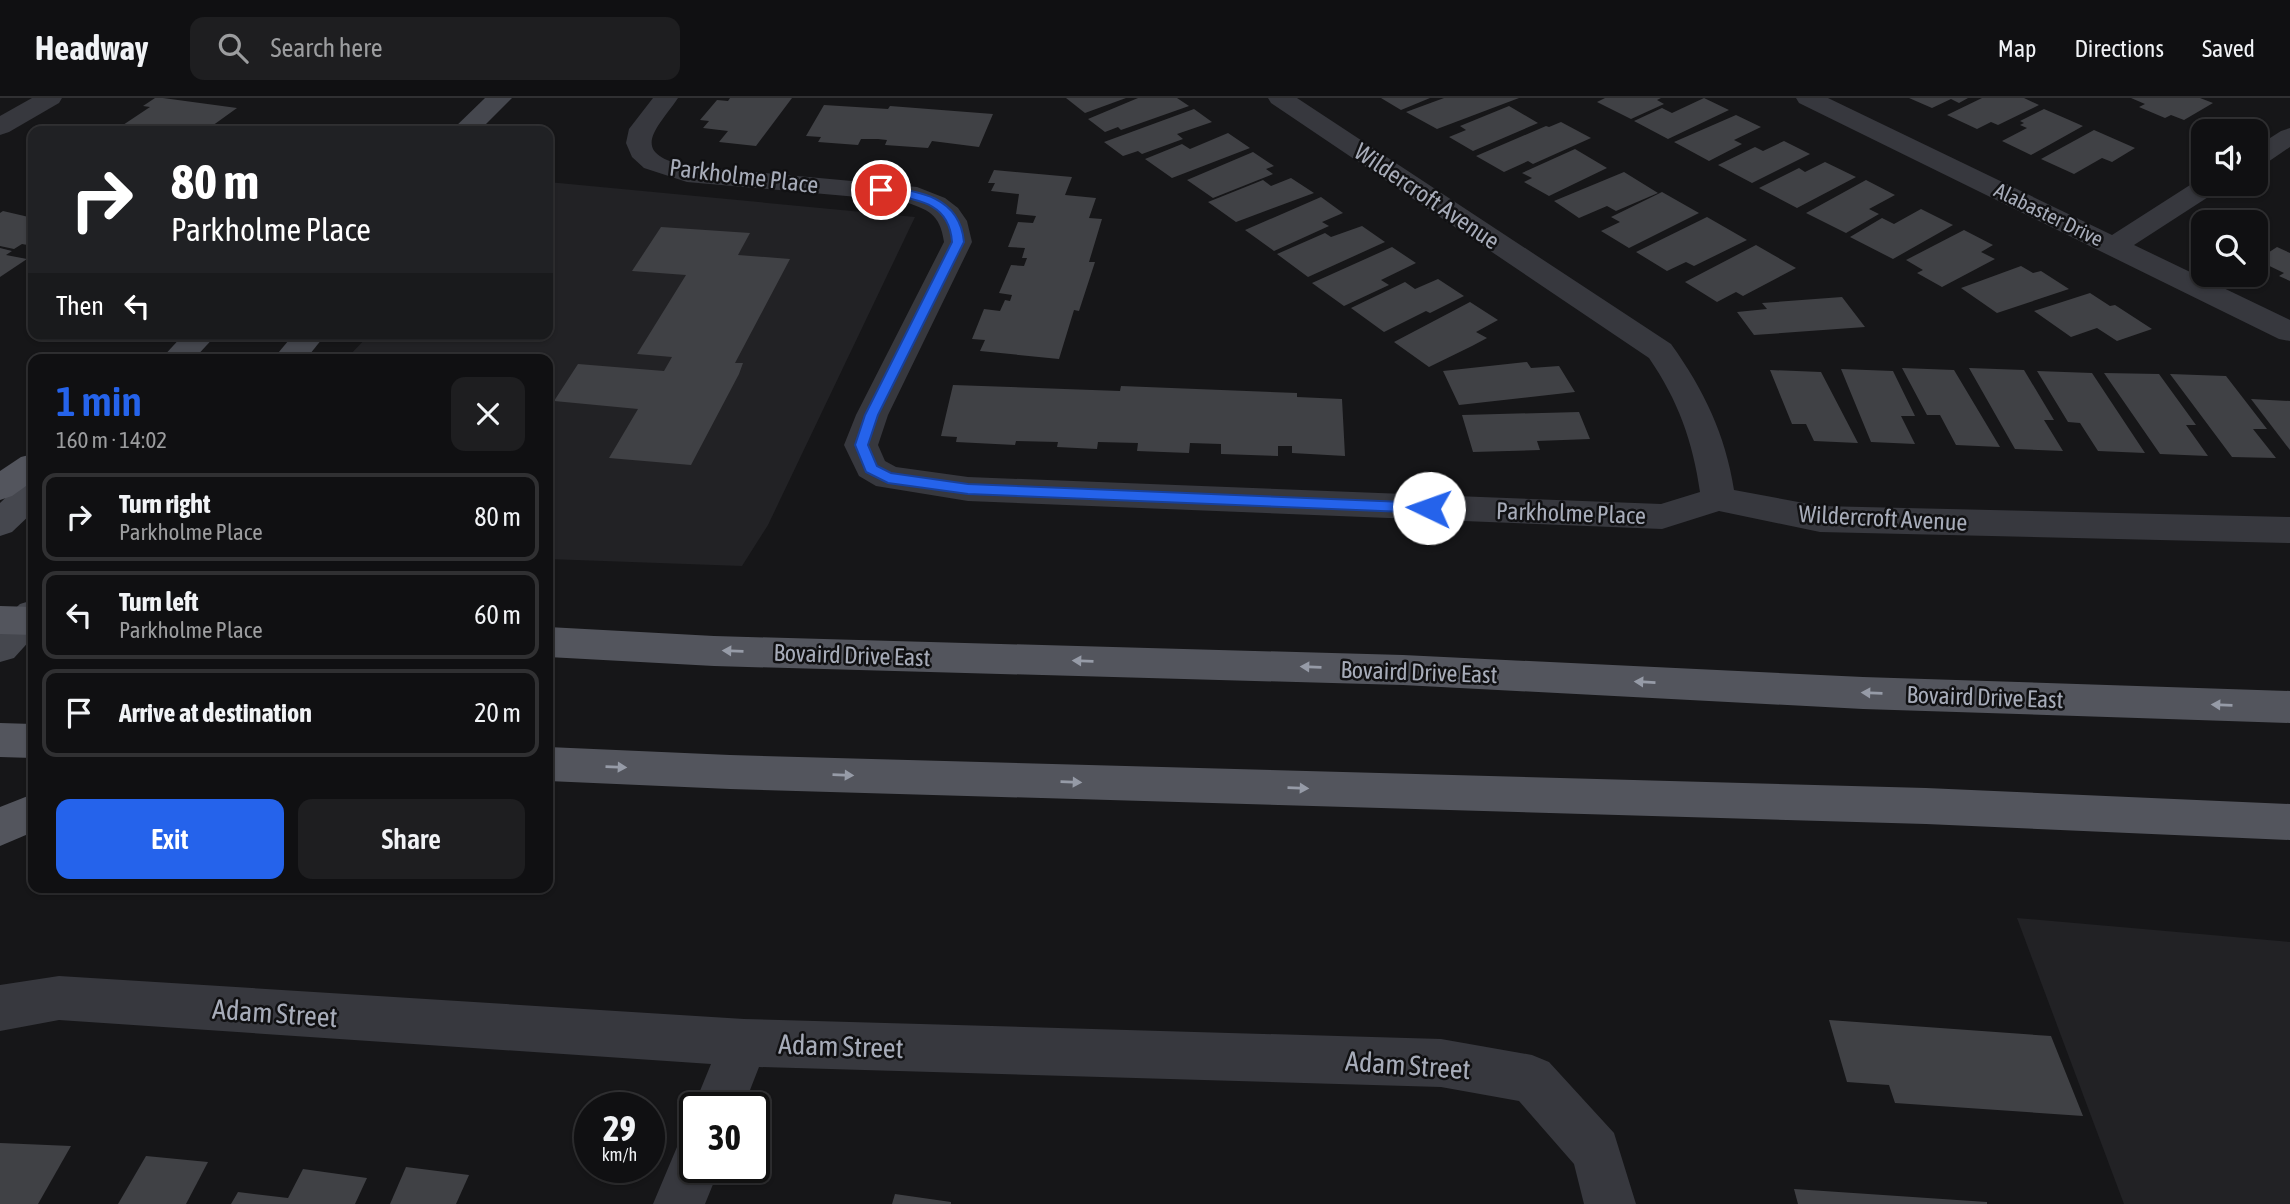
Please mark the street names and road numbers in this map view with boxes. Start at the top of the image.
street label: Wildercroft Avenue [1349,138,1505,254]
street label: Parkholme Place [668,153,820,199]
street label: Alabaster Drive [1991,177,2107,251]
street label: Parkholme Place [1496,497,1646,529]
street label: Wildercroft Avenue [1798,500,1968,536]
street label: Bovaird Drive East [773,639,931,671]
street label: Bovaird Drive East [1340,656,1498,688]
street label: Bovaird Drive East [1906,681,2064,713]
street label: Adam Street [211,993,339,1033]
street label: Adam Street [778,1028,904,1064]
street label: Adam Street [1344,1045,1472,1085]

